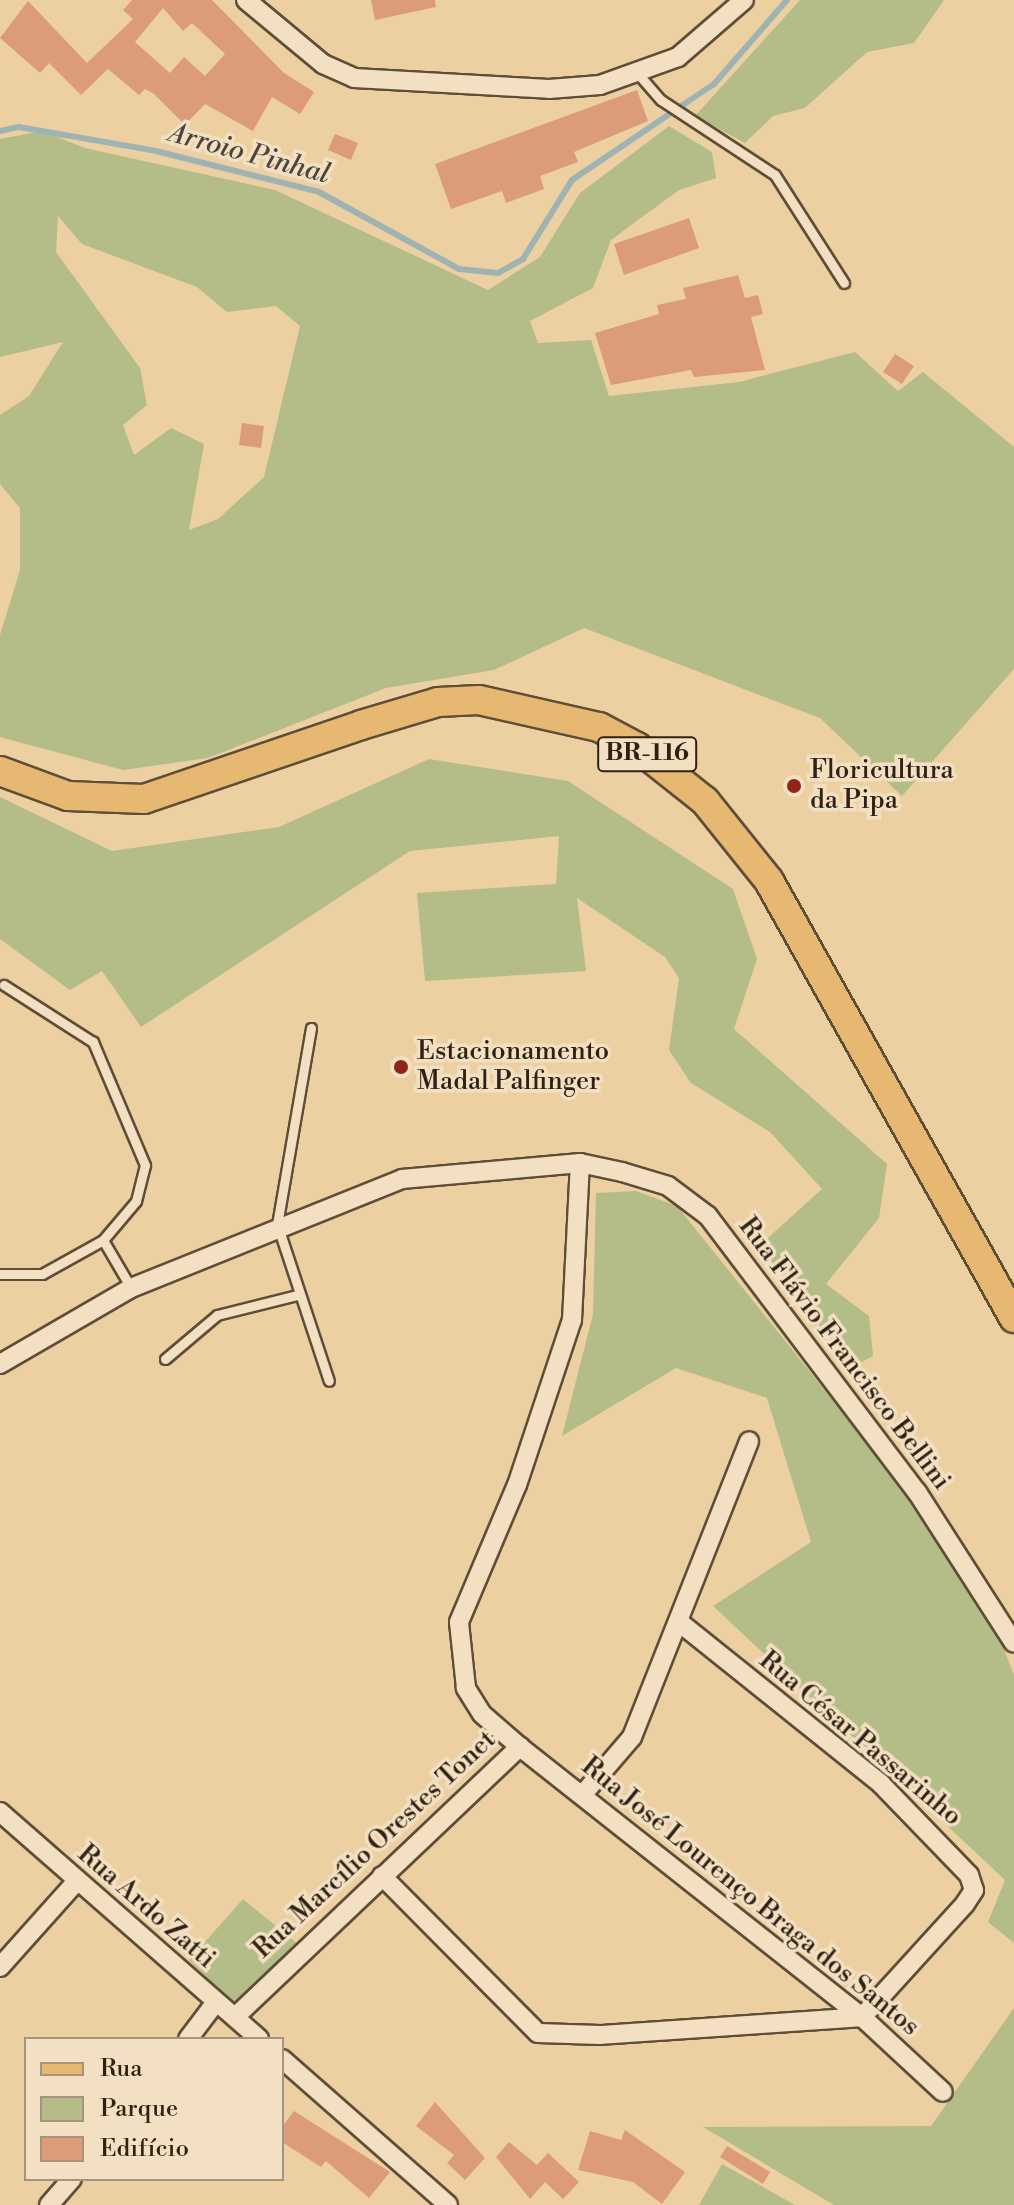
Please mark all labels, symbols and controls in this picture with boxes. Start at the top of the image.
water label: Arroio Pinhal [165,116,333,192]
road number: BR-116 [597,734,697,774]
place label: Floricultura da Pipa [810,755,954,816]
marker: Floricultura da Pipa [785,777,803,795]
place label: Estacionamento Madal Palfinger [417,1036,609,1098]
marker: Estacionamento Madal Palfinger [392,1058,410,1076]
street label: Rua Flávio Francisco Bellini [731,1212,957,1496]
street label: Rua César Passarinho [752,1645,968,1833]
street label: Rua Marcílio Orestes Tonet [247,1725,503,1965]
street label: Rua José Lourenço Braga dos Santos [575,1751,925,2043]
street label: Rua Ardo Zatti [71,1839,221,1975]
legend [24,2037,284,2181]
text: Rua [100,2054,142,2084]
text: Parque [100,2094,178,2124]
text: Edifício [100,2134,189,2164]

